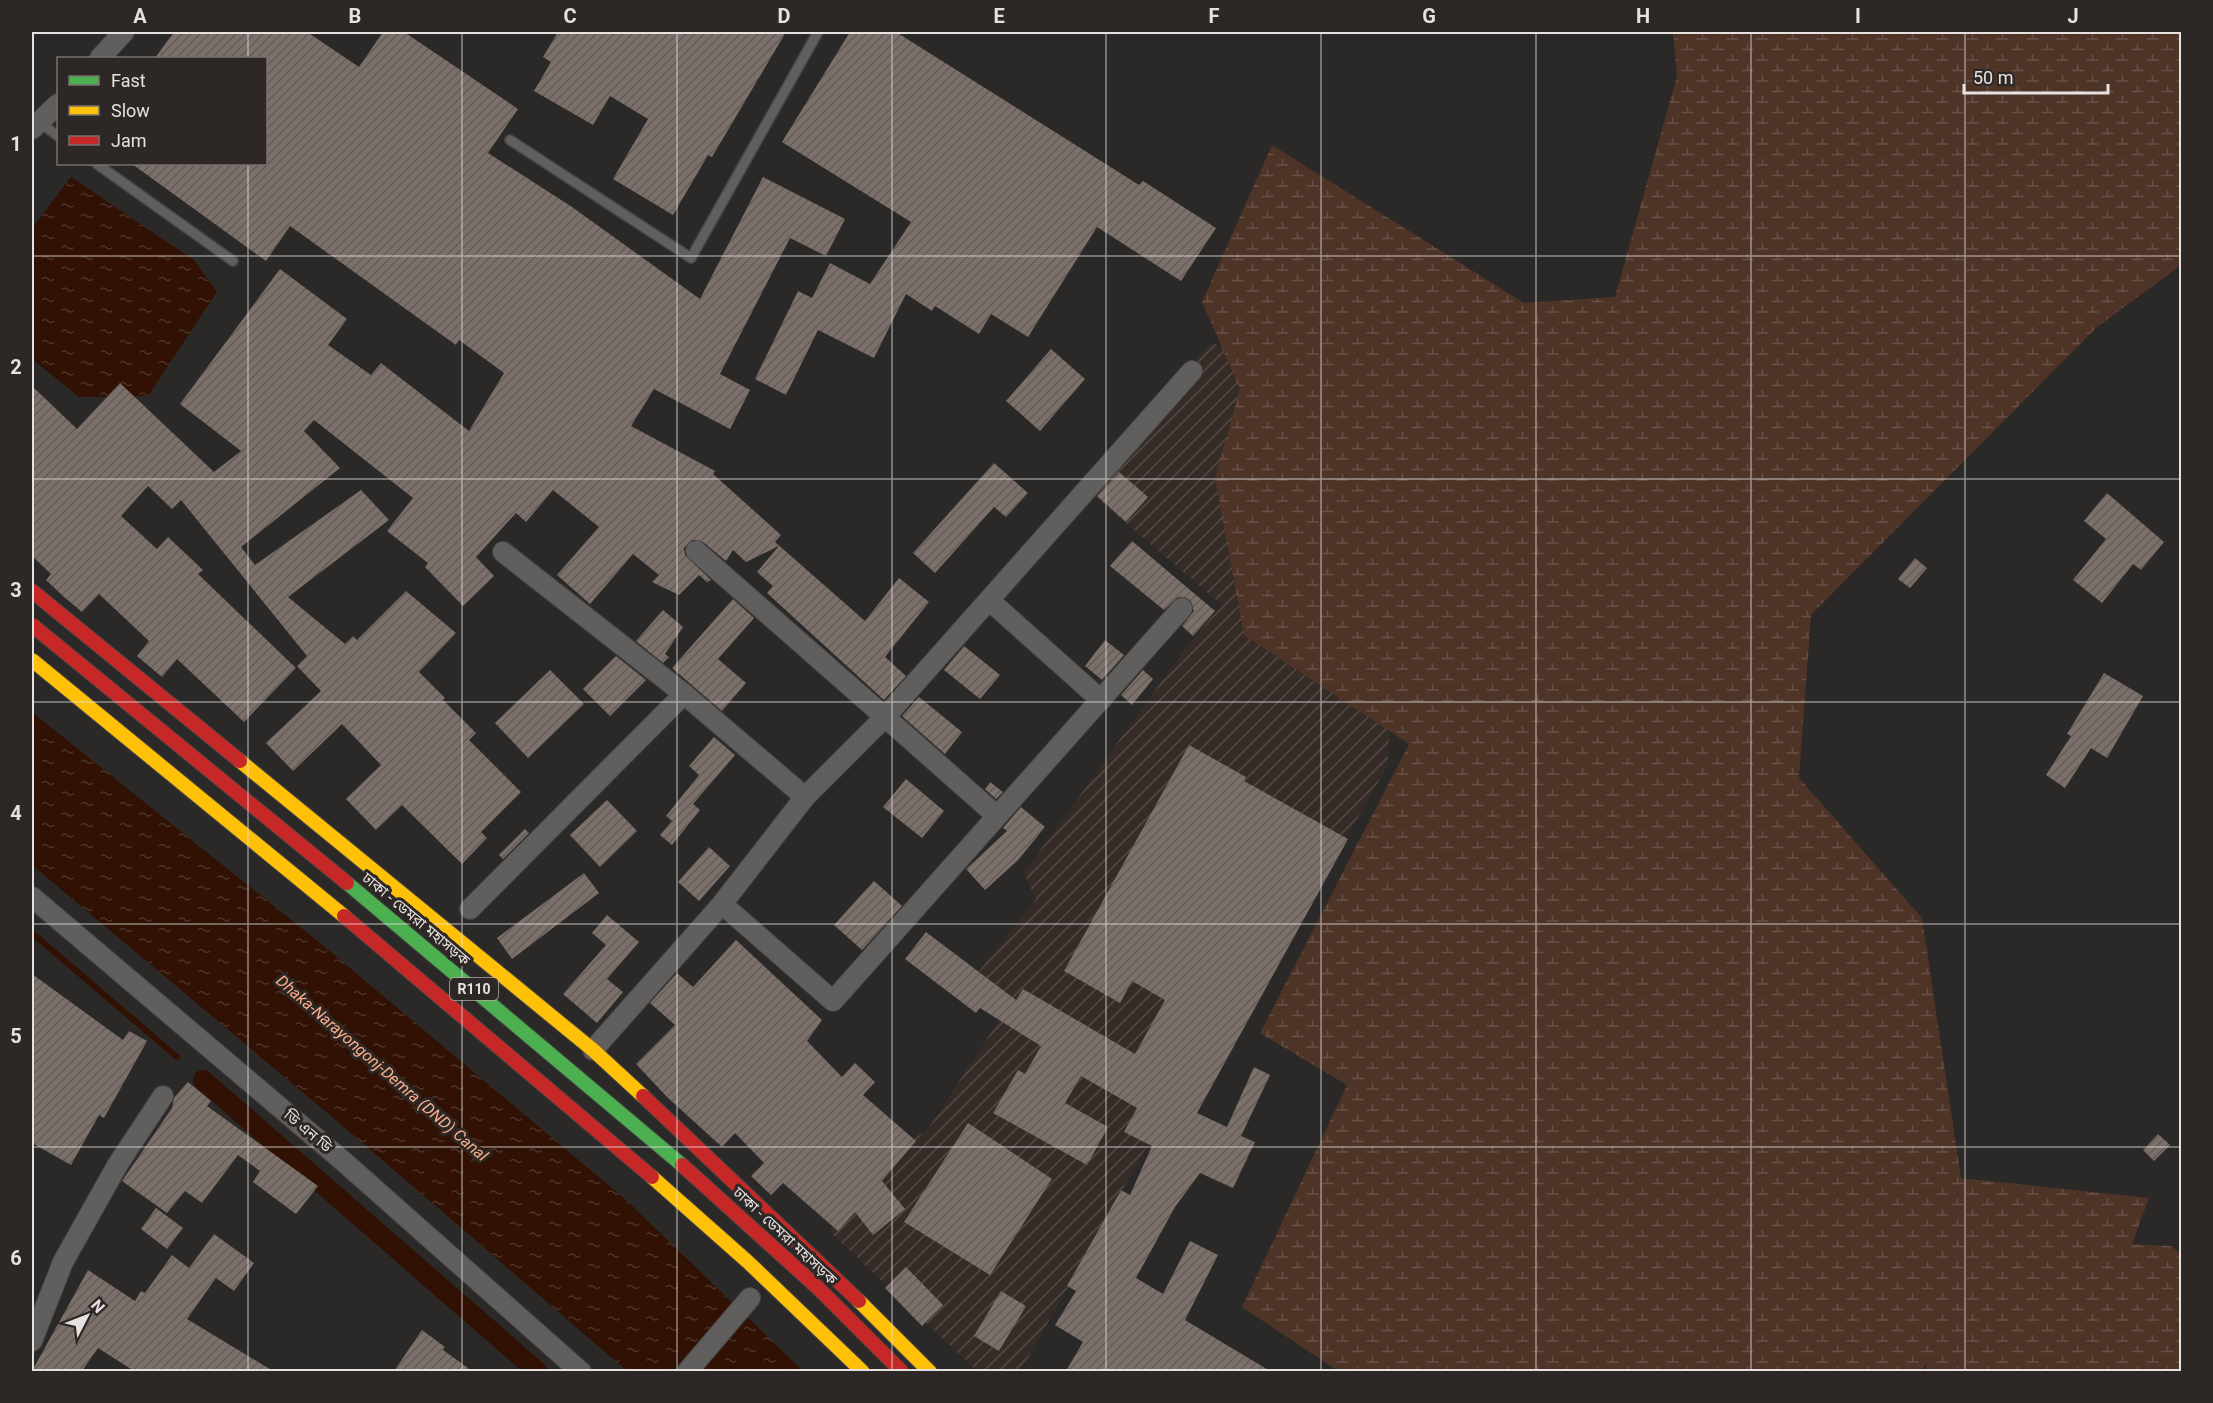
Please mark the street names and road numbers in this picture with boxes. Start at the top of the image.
street label: ঢাকা - ডেমরা মহাসড়ক [358,868,474,970]
road number: R110 [450,978,498,1000]
street label: ডি এন ডি [280,1105,336,1156]
street label: ঢাকা - ডেমরা মহাসড়ক [729,1183,841,1289]

